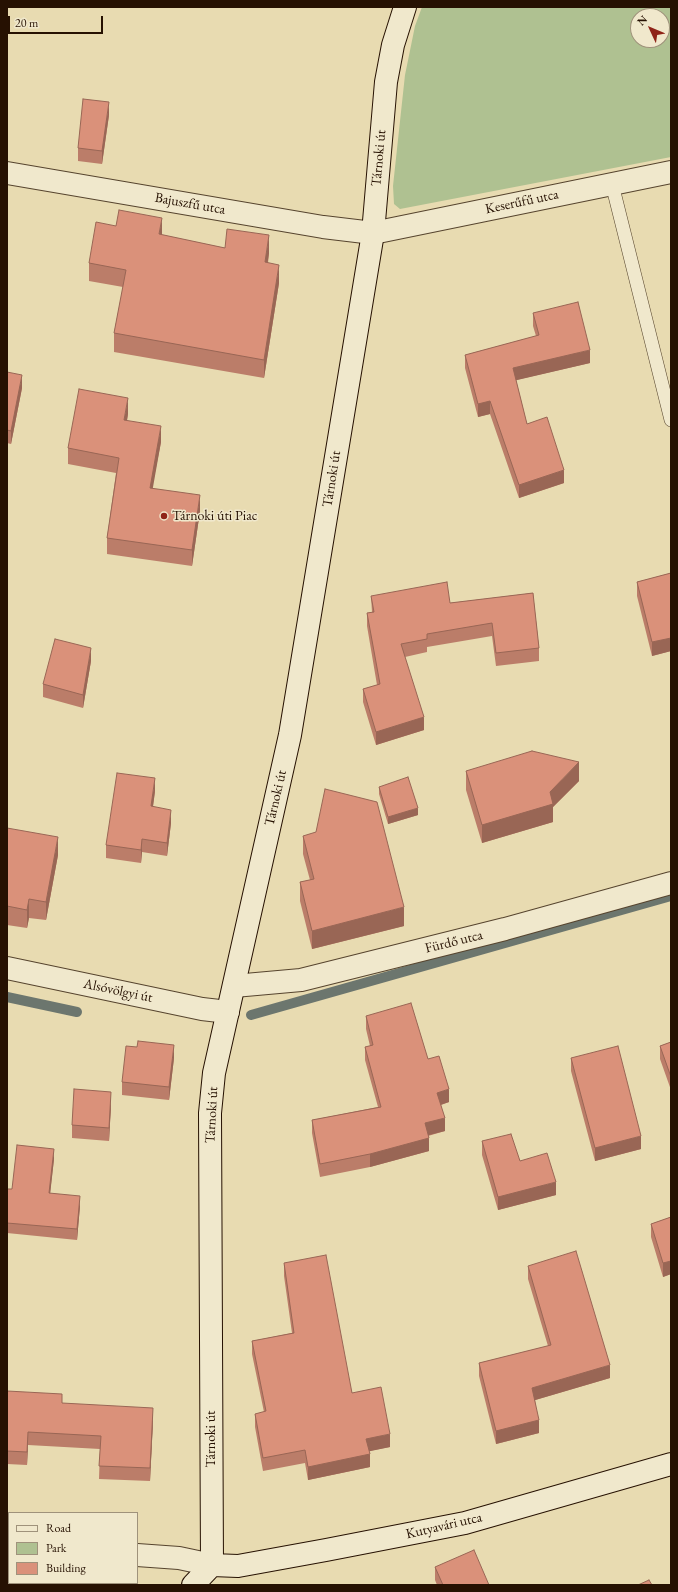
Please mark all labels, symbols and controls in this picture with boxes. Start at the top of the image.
scale bar [10,8,105,34]
north arrow [630,8,670,48]
text: N [634,12,650,28]
text: 20 m [15,15,38,31]
street label: Tárnoki út [368,129,390,187]
street label: Keserűfű utca [484,186,560,218]
street label: Bajuszfű utca [153,190,227,218]
street label: Tárnoki út [319,450,345,508]
place label: Tárnoki úti Piac [172,508,258,524]
marker: Tárnoki úti Piac [159,511,169,521]
street label: Tárnoki út [261,768,291,828]
street label: Fürdő utca [423,927,485,957]
street label: Alsóvölgyi út [82,975,154,1007]
street label: Tárnoki út [202,1086,222,1144]
street label: Tárnoki út [203,1411,219,1467]
street label: Kutyavári utca [404,1509,484,1543]
legend [8,1512,138,1584]
text: Road [46,1520,71,1536]
text: Park [46,1540,66,1556]
text: Building [46,1560,86,1576]

